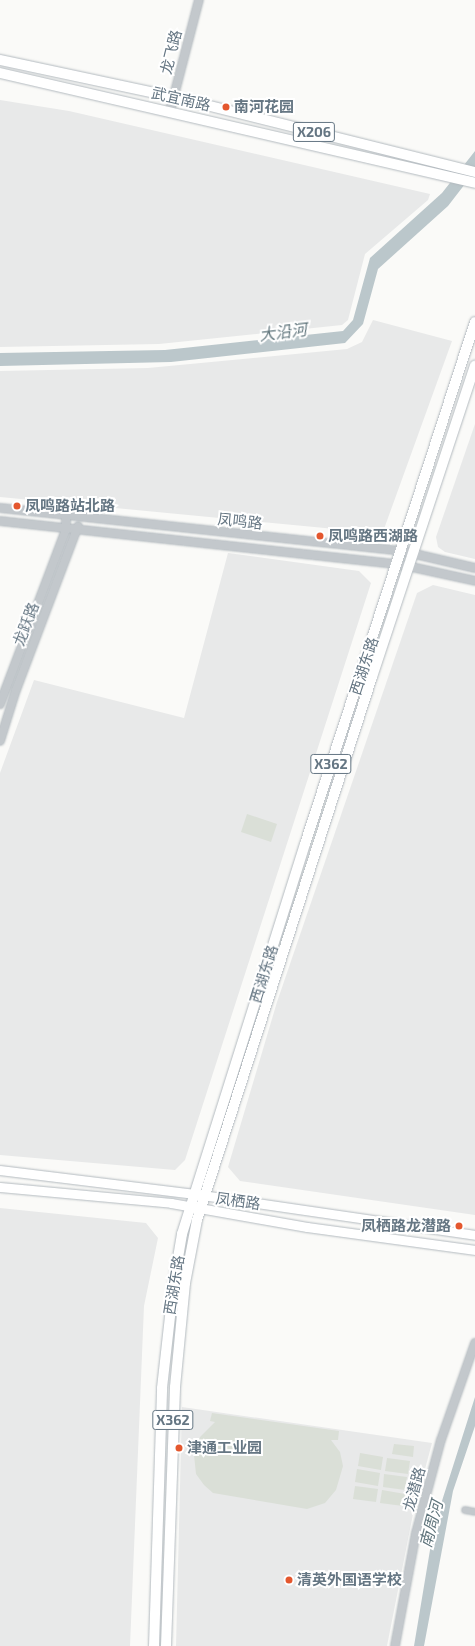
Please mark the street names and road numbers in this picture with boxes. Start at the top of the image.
street label: 龙飞路 [157,28,185,76]
street label: 武宜南路 [150,83,212,115]
road number: X206 [292,120,336,144]
street label: 凤鸣路 [217,510,263,532]
street label: 龙跃路 [10,600,42,648]
street label: 西湖东路 [346,635,382,697]
road number: X362 [310,752,352,776]
street label: 西湖东路 [247,943,281,1005]
street label: 凤栖路 [214,1189,262,1213]
street label: 西湖东路 [160,1254,188,1316]
road number: X362 [152,1408,194,1432]
street label: 龙潜路 [399,1465,429,1513]

